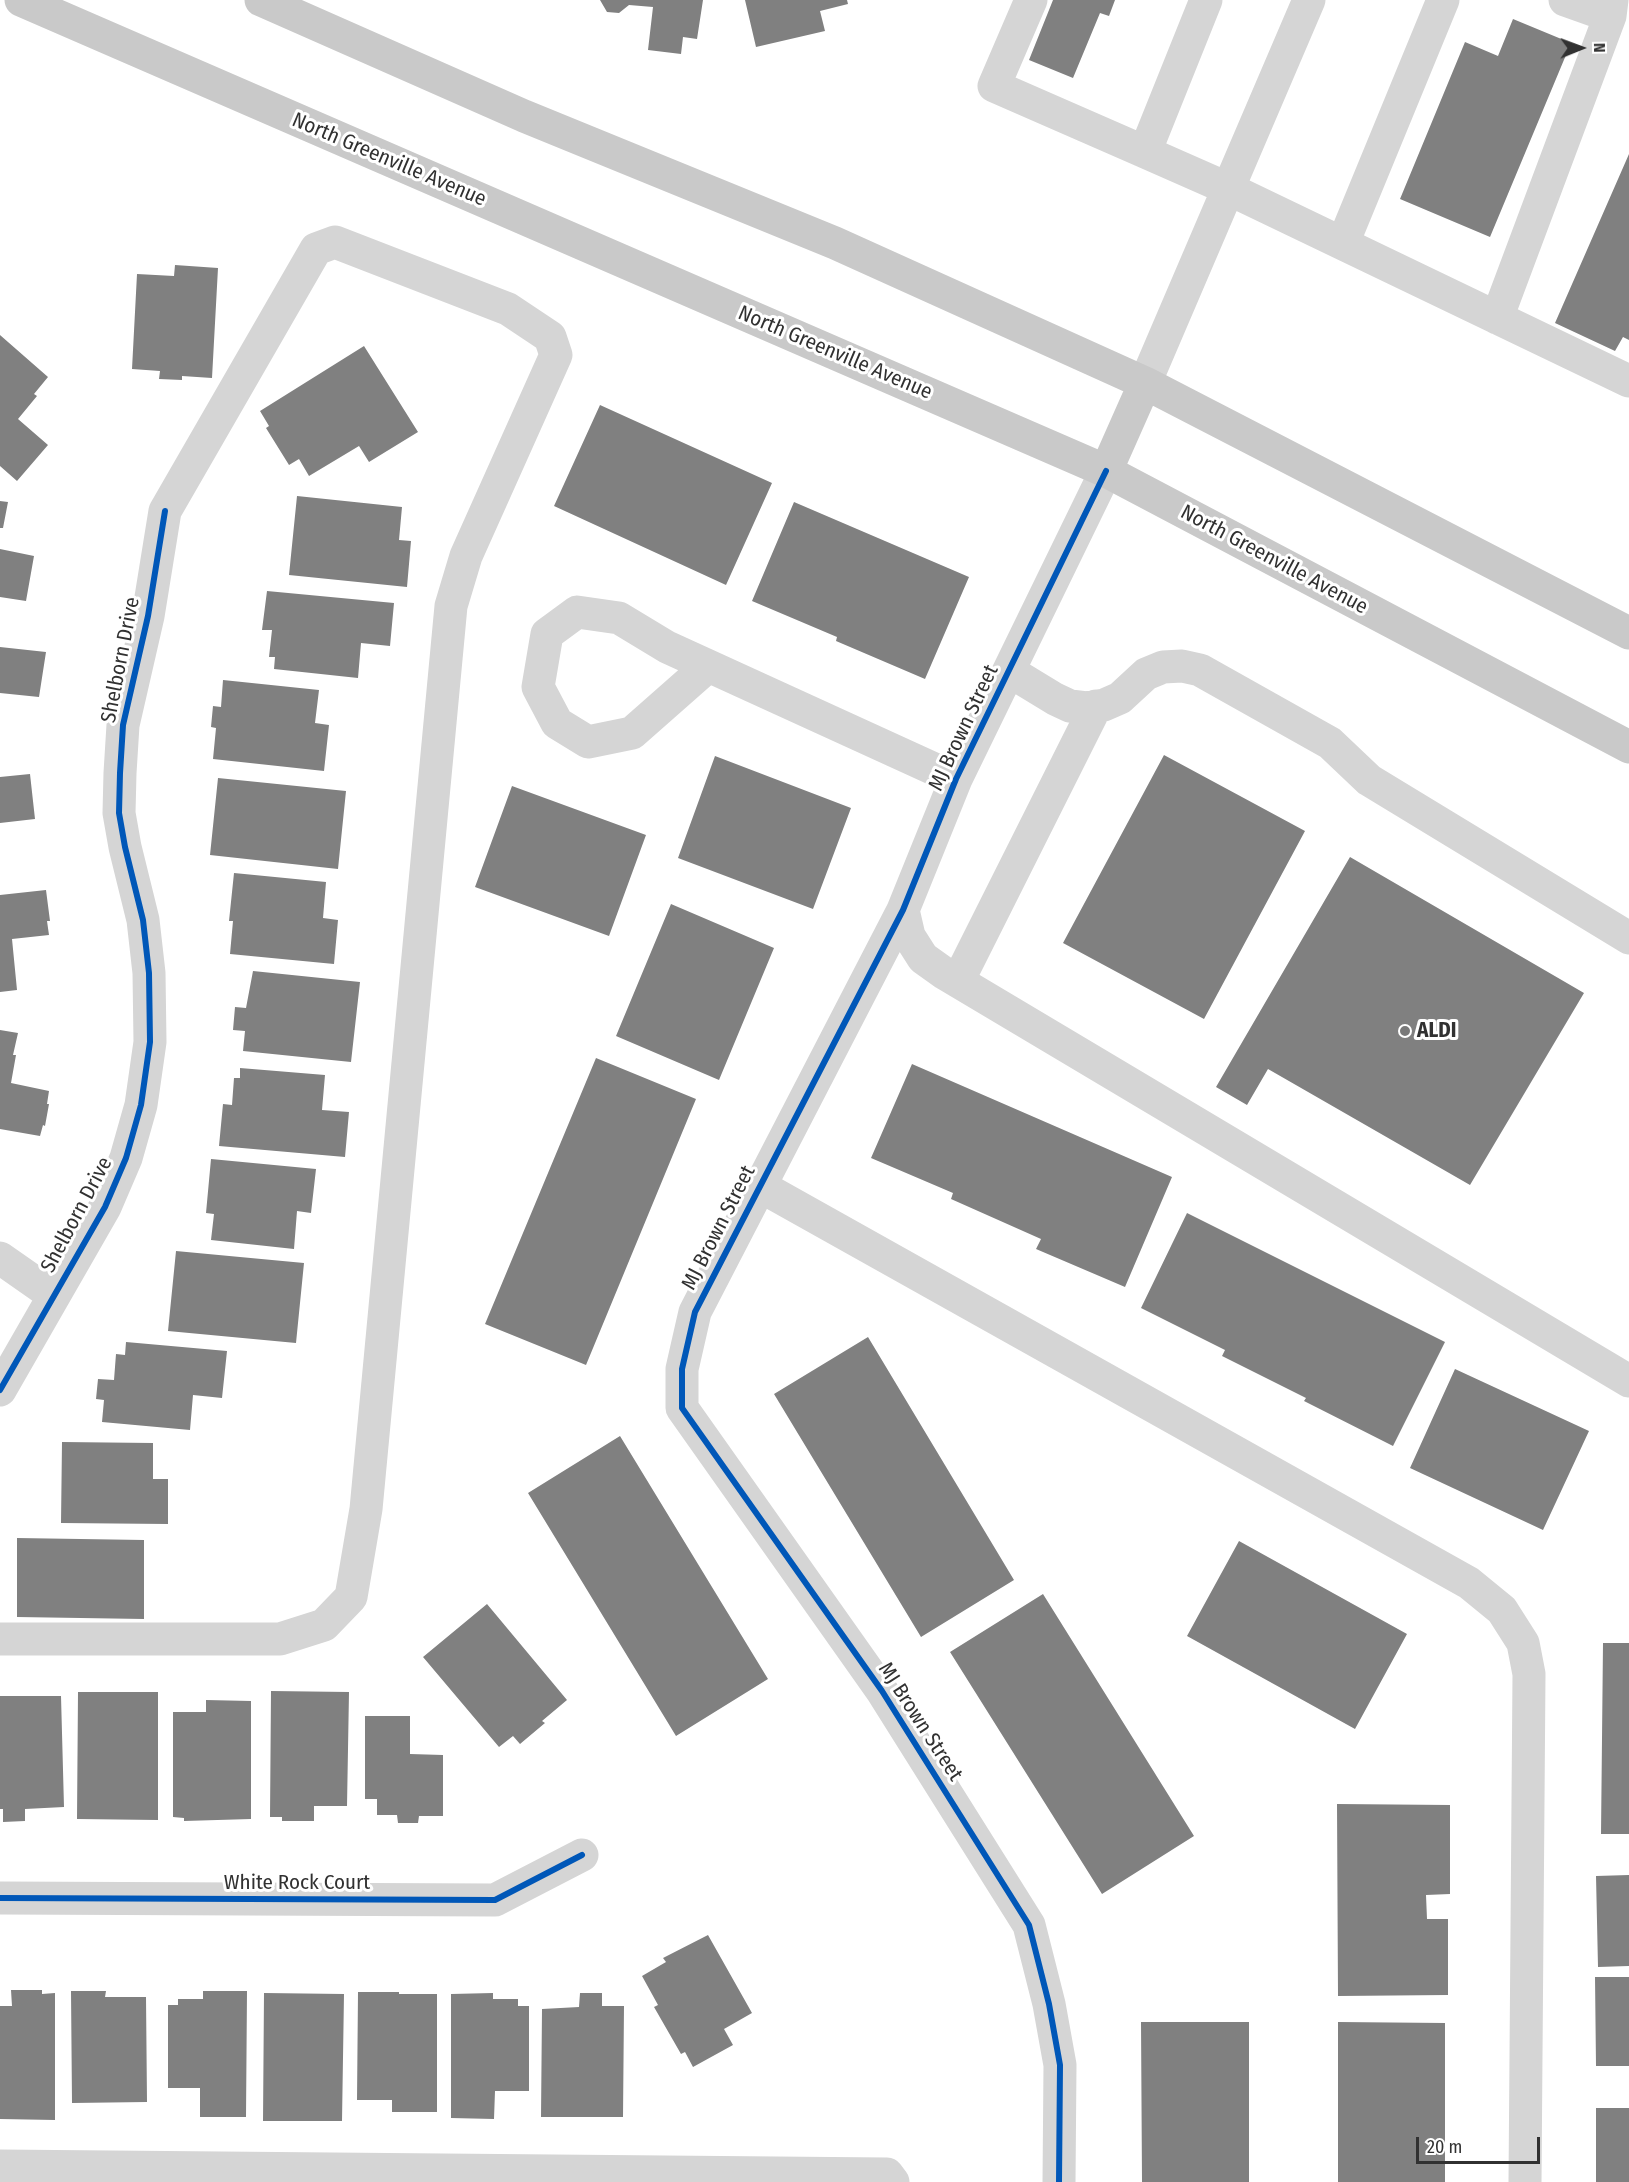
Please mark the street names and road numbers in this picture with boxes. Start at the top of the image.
street label: North Greenville Avenue [288,108,490,212]
street label: North Greenville Avenue [734,301,936,405]
street label: North Greenville Avenue [1176,500,1372,620]
street label: Shelborn Drive [96,595,146,725]
street label: MJ Brown Street [924,661,1004,795]
street label: Shelborn Drive [36,1153,118,1277]
street label: MJ Brown Street [677,1162,761,1294]
street label: MJ Brown Street [872,1658,968,1786]
street label: White Rock Court [224,1870,370,1896]

